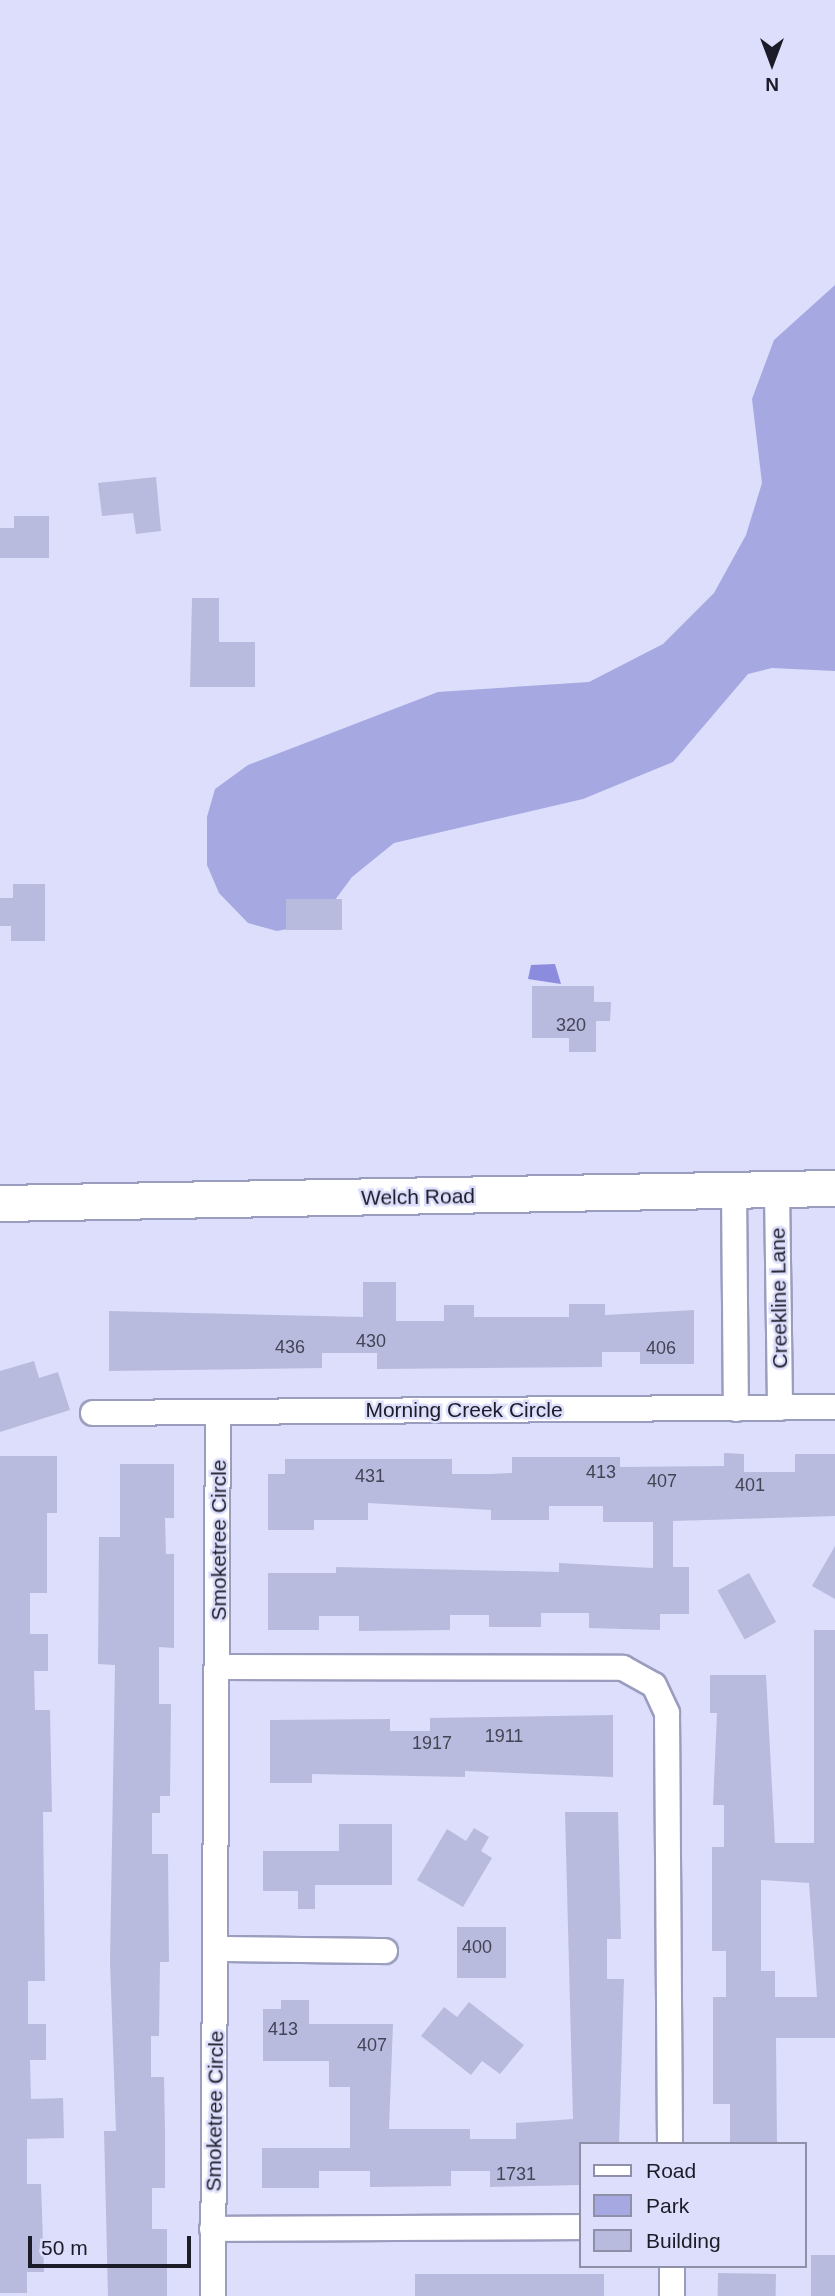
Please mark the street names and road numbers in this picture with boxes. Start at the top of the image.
street label: Welch Road [361,1183,475,1211]
street label: Creekline Lane [765,1227,793,1369]
street label: Morning Creek Circle [365,1397,563,1423]
street label: Smoketree Circle [206,1459,232,1621]
street label: Smoketree Circle [201,2030,229,2192]

